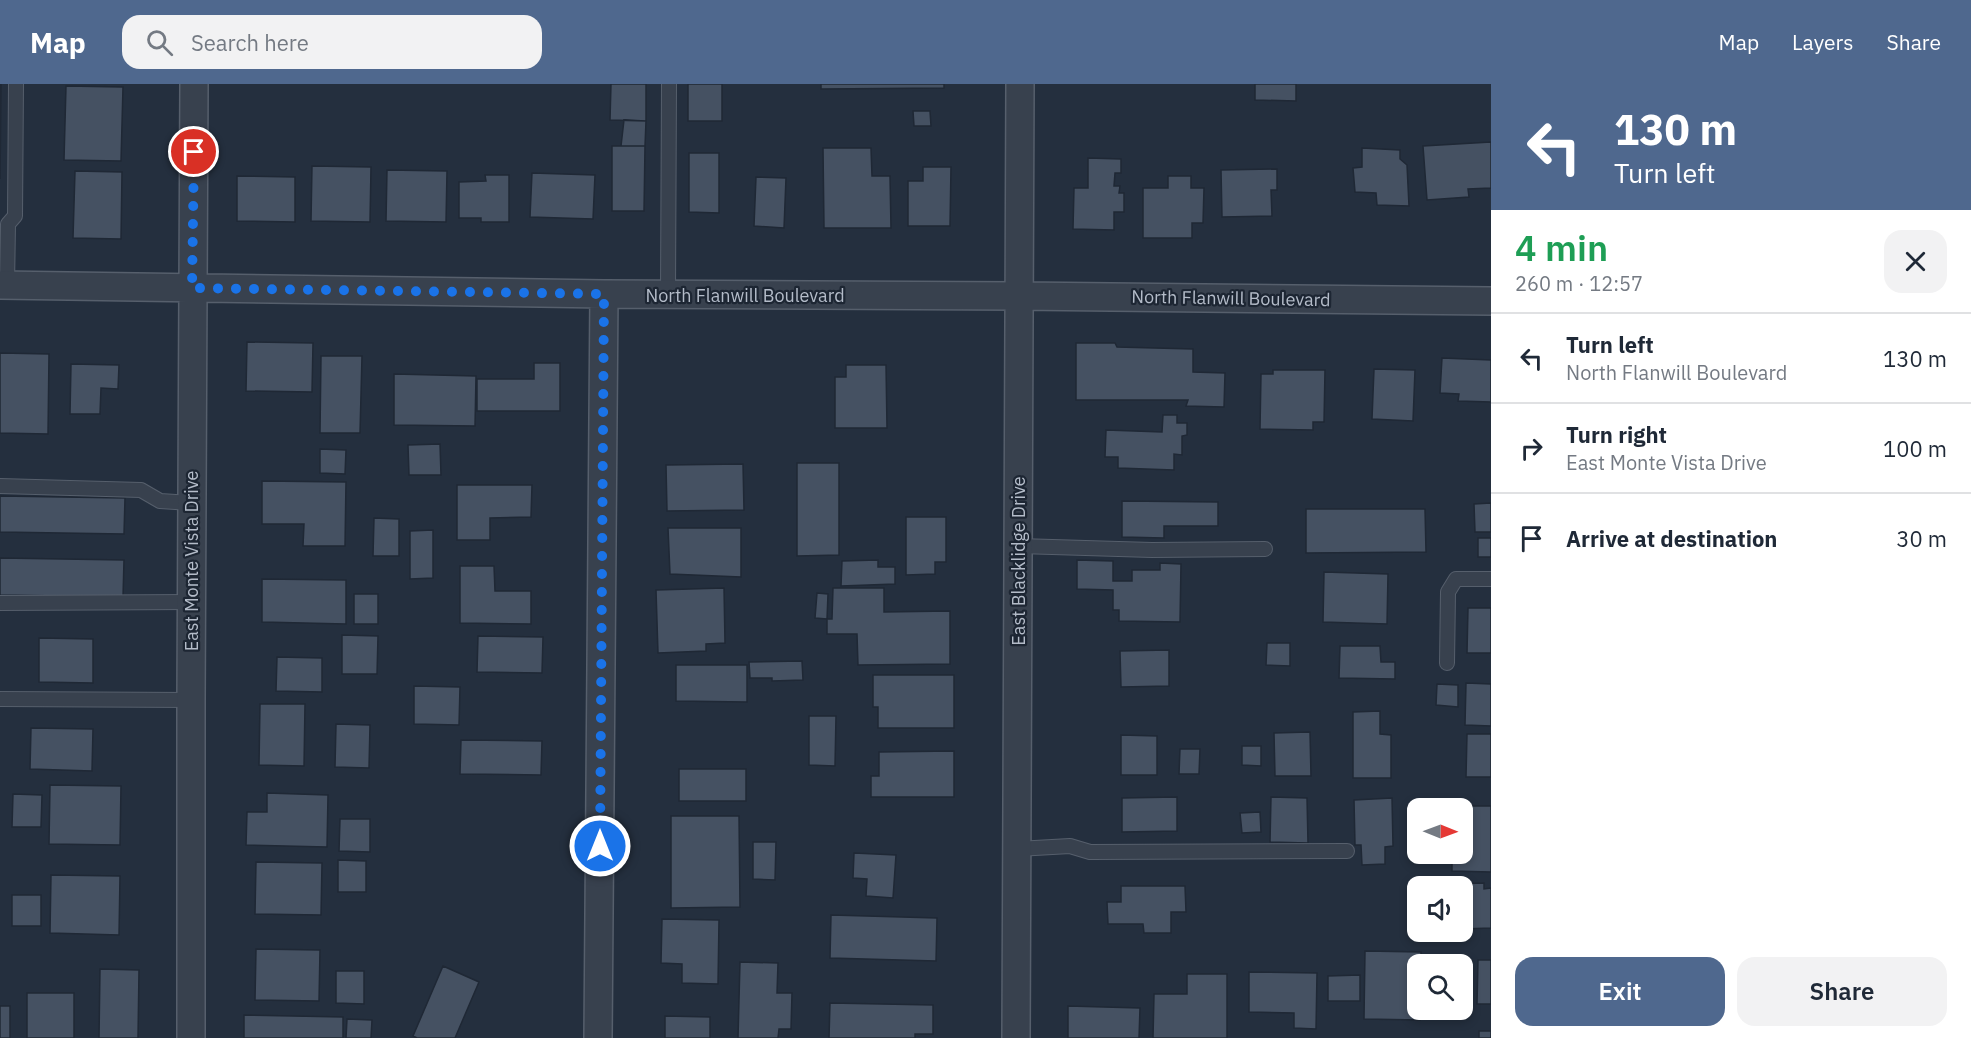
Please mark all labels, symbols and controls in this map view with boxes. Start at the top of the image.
search box [122,15,542,69]
text: Map [30,24,86,61]
icon: search [143,26,176,59]
text: Search here [191,28,309,57]
text: Map [1719,28,1759,56]
text: Layers [1792,28,1854,56]
text: Share [1887,28,1941,56]
text: 130 m [1614,102,1737,157]
icon: left [1515,108,1593,186]
pin [168,126,219,177]
icon: arrive [177,135,210,168]
text: Turn left [1614,155,1715,190]
text: 4 min [1515,224,1608,271]
button: close [1884,230,1947,293]
text: 260 m · 12:57 [1515,270,1643,297]
street label: North Flanwill Boulevard [645,284,845,307]
street label: North Flanwill Boulevard [1131,285,1331,311]
text: Turn left [1566,330,1654,359]
icon: left [1515,342,1548,375]
text: 130 m [1883,344,1947,373]
text: North Flanwill Boulevard [1566,359,1787,386]
text: Turn right [1566,420,1667,449]
icon: right [1515,432,1548,465]
text: 100 m [1883,434,1947,463]
text: East Monte Vista Drive [1566,449,1767,476]
street label: East Monte Vista Drive [180,471,203,651]
street label: East Blacklidge Drive [1007,476,1030,646]
icon: arrive [1515,522,1548,555]
text: Arrive at destination [1566,524,1777,553]
text: 30 m [1896,524,1947,553]
north arrow [1407,798,1473,864]
map controls [1407,798,1473,1020]
position arrow [568,814,632,878]
button: sound [1407,876,1473,942]
button: search [1407,954,1473,1020]
button: Exit [1515,957,1725,1026]
button: Share [1737,957,1947,1026]

